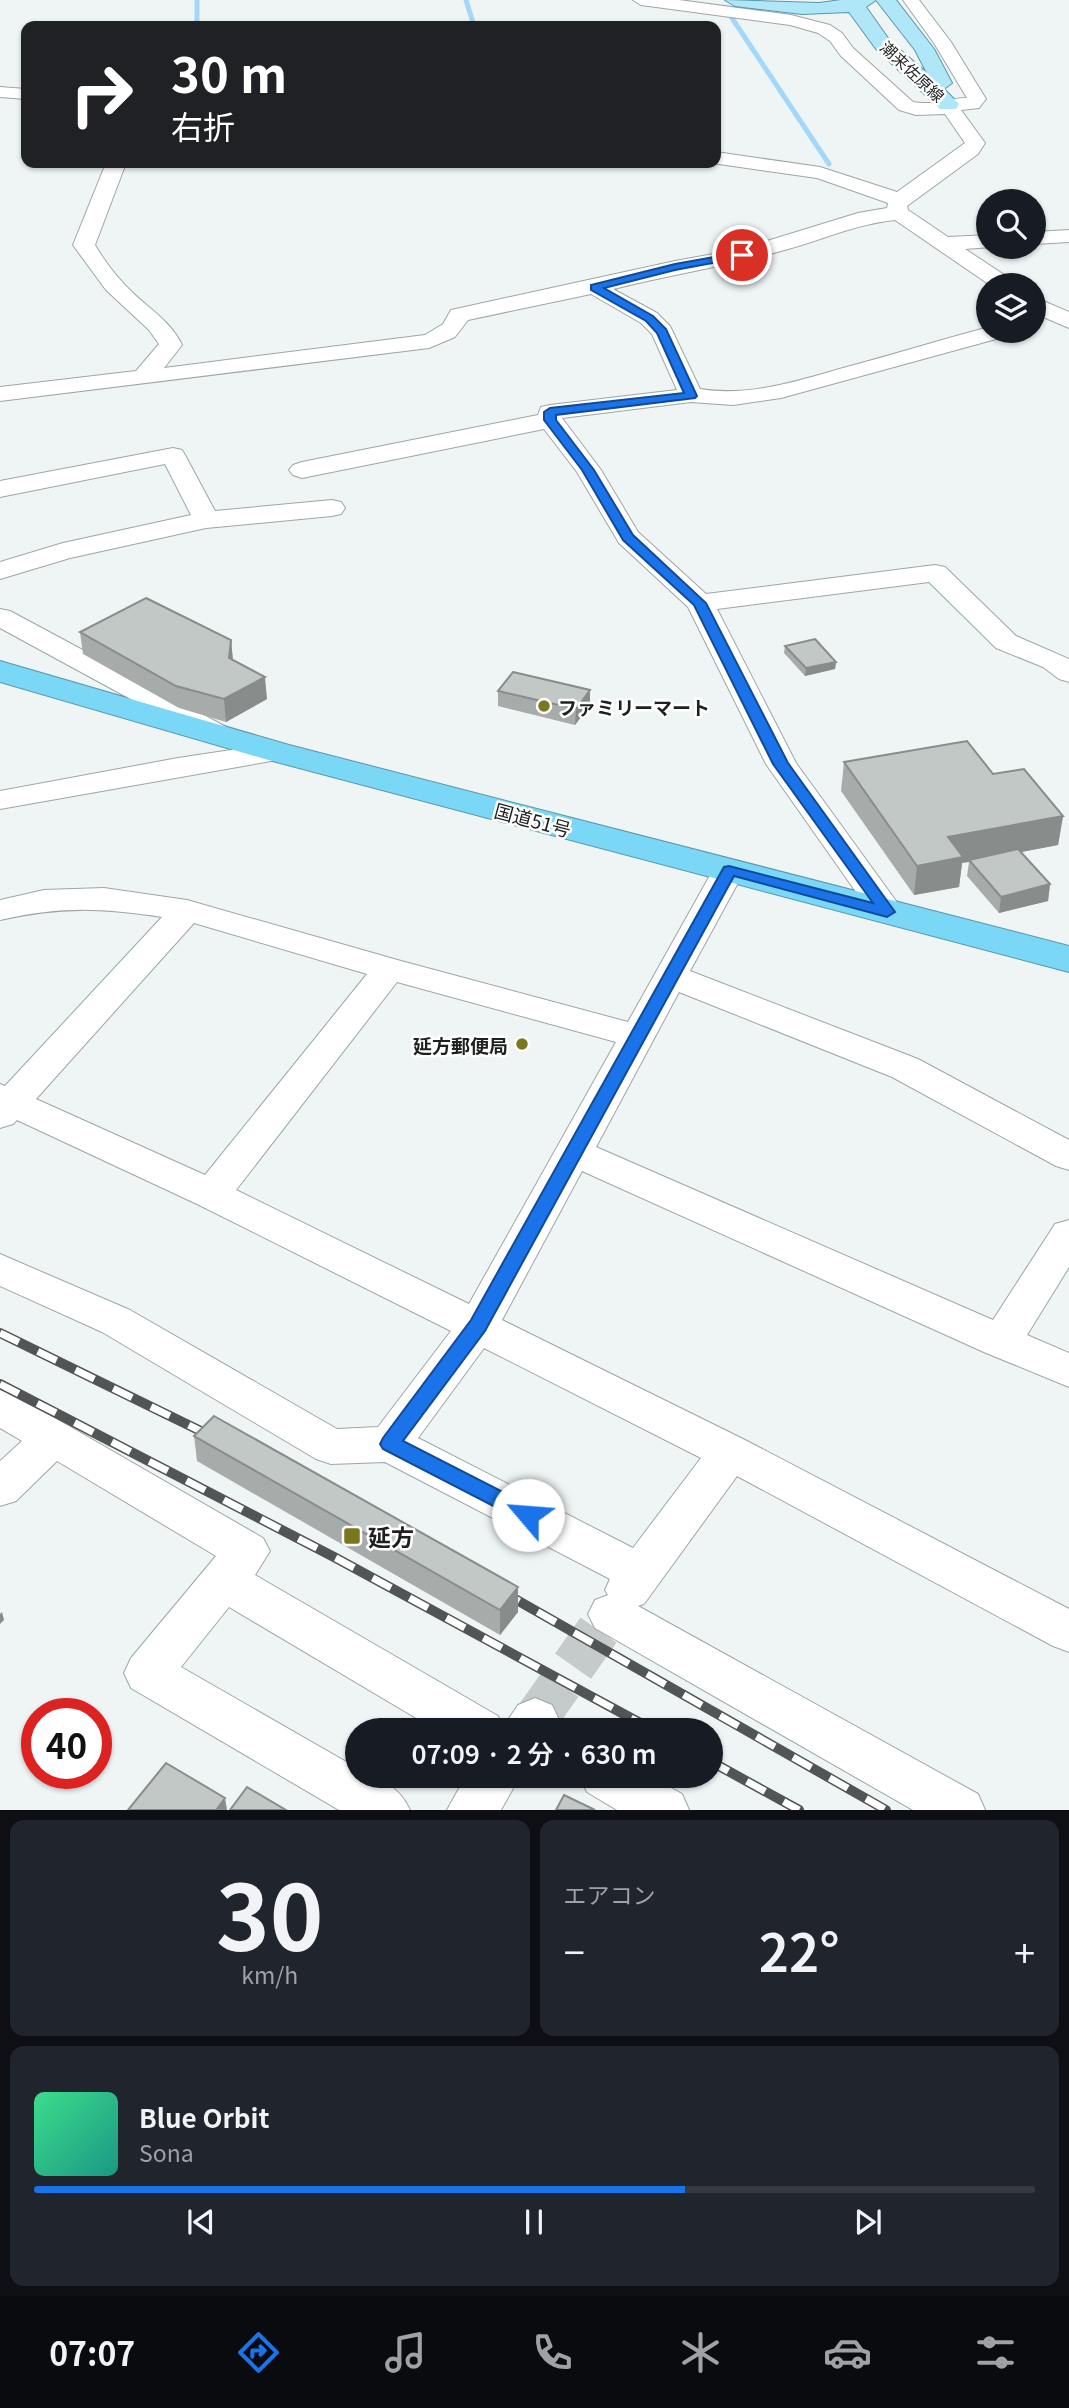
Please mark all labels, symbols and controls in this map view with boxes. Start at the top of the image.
street label: 潮来佐原線 [876,35,950,107]
text: 30 m [171,36,287,107]
icon: right [56,49,147,140]
text: 右折 [171,102,235,148]
map controls [976,189,1046,343]
button: search [976,189,1046,259]
pin [712,225,772,285]
icon: arrive [723,236,761,274]
button: layers [976,273,1046,343]
place label: ファミリーマート [558,693,710,720]
marker: ファミリーマート [536,698,552,714]
street label: 国道51号 [492,796,574,842]
place label: 延方郵便局 [413,1031,508,1058]
marker: 延方郵便局 [514,1036,530,1052]
position arrow [491,1478,565,1552]
place label: 延方 [368,1519,414,1553]
marker: 延方 [342,1526,362,1546]
speed limit sign: 40 [21,1698,112,1789]
text: 07:09 · 2 分 · 630 m [411,1734,657,1771]
text: 30 [216,1845,323,1977]
text: エアコン [564,1877,656,1911]
text: 22° [759,1912,840,1987]
text: − [564,1923,585,1978]
text: + [1014,1923,1035,1978]
text: km/h [241,1957,298,1991]
text: Blue Orbit [139,2098,269,2135]
text: Sona [139,2135,194,2169]
icon: previous [182,2203,220,2241]
icon: pause [515,2203,553,2241]
icon: next [849,2203,887,2241]
icon: directions [234,2328,283,2377]
icon: music [381,2328,430,2377]
icon: phone [528,2328,577,2377]
icon: climate [676,2328,725,2377]
icon: car [823,2328,872,2377]
icon: filters [971,2328,1020,2377]
text: 07:07 [49,2329,135,2375]

